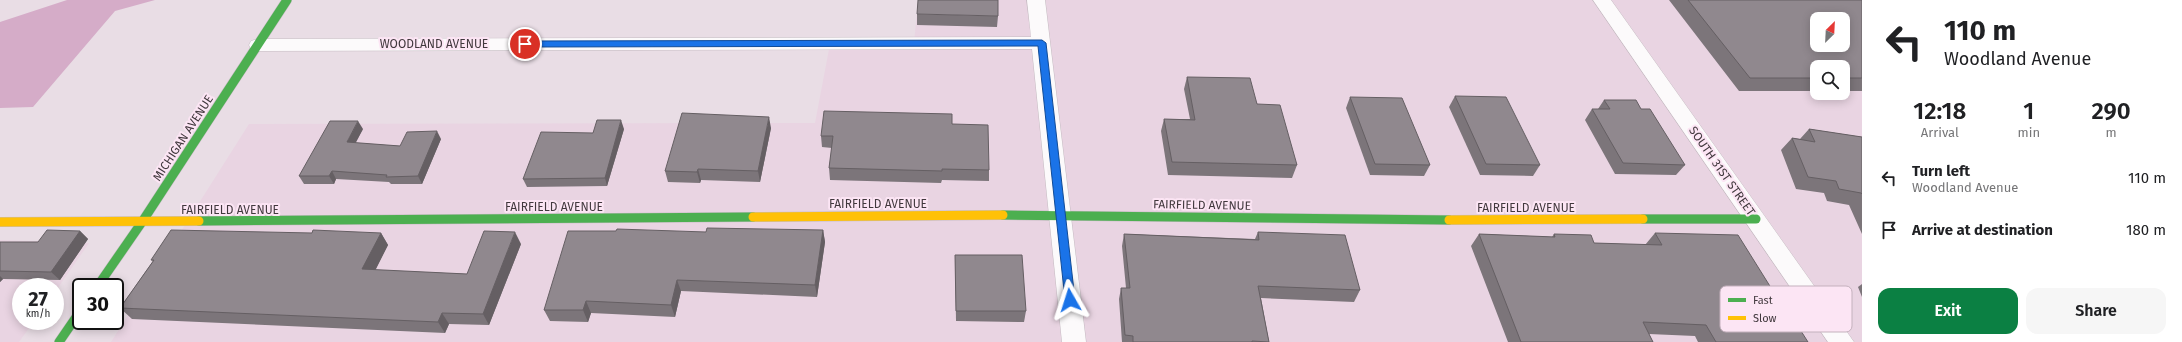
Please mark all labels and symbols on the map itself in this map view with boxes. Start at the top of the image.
north arrow [1810,12,1850,52]
pin [508,27,542,61]
street label: WOODLAND AVENUE [380,37,488,51]
street label: MICHIGAN AVENUE [150,92,216,184]
street label: SOUTH 31ST STREET [1686,124,1758,219]
street label: FAIRFIELD AVENUE [829,197,927,211]
street label: FAIRFIELD AVENUE [1153,197,1251,213]
street label: FAIRFIELD AVENUE [505,200,603,214]
street label: FAIRFIELD AVENUE [1477,201,1575,215]
street label: FAIRFIELD AVENUE [181,203,279,217]
speed limit sign: 30 [72,278,124,330]
position arrow [1049,279,1091,321]
legend [1720,286,1852,332]
text: Fast [1753,294,1773,307]
text: Slow [1753,312,1777,325]

